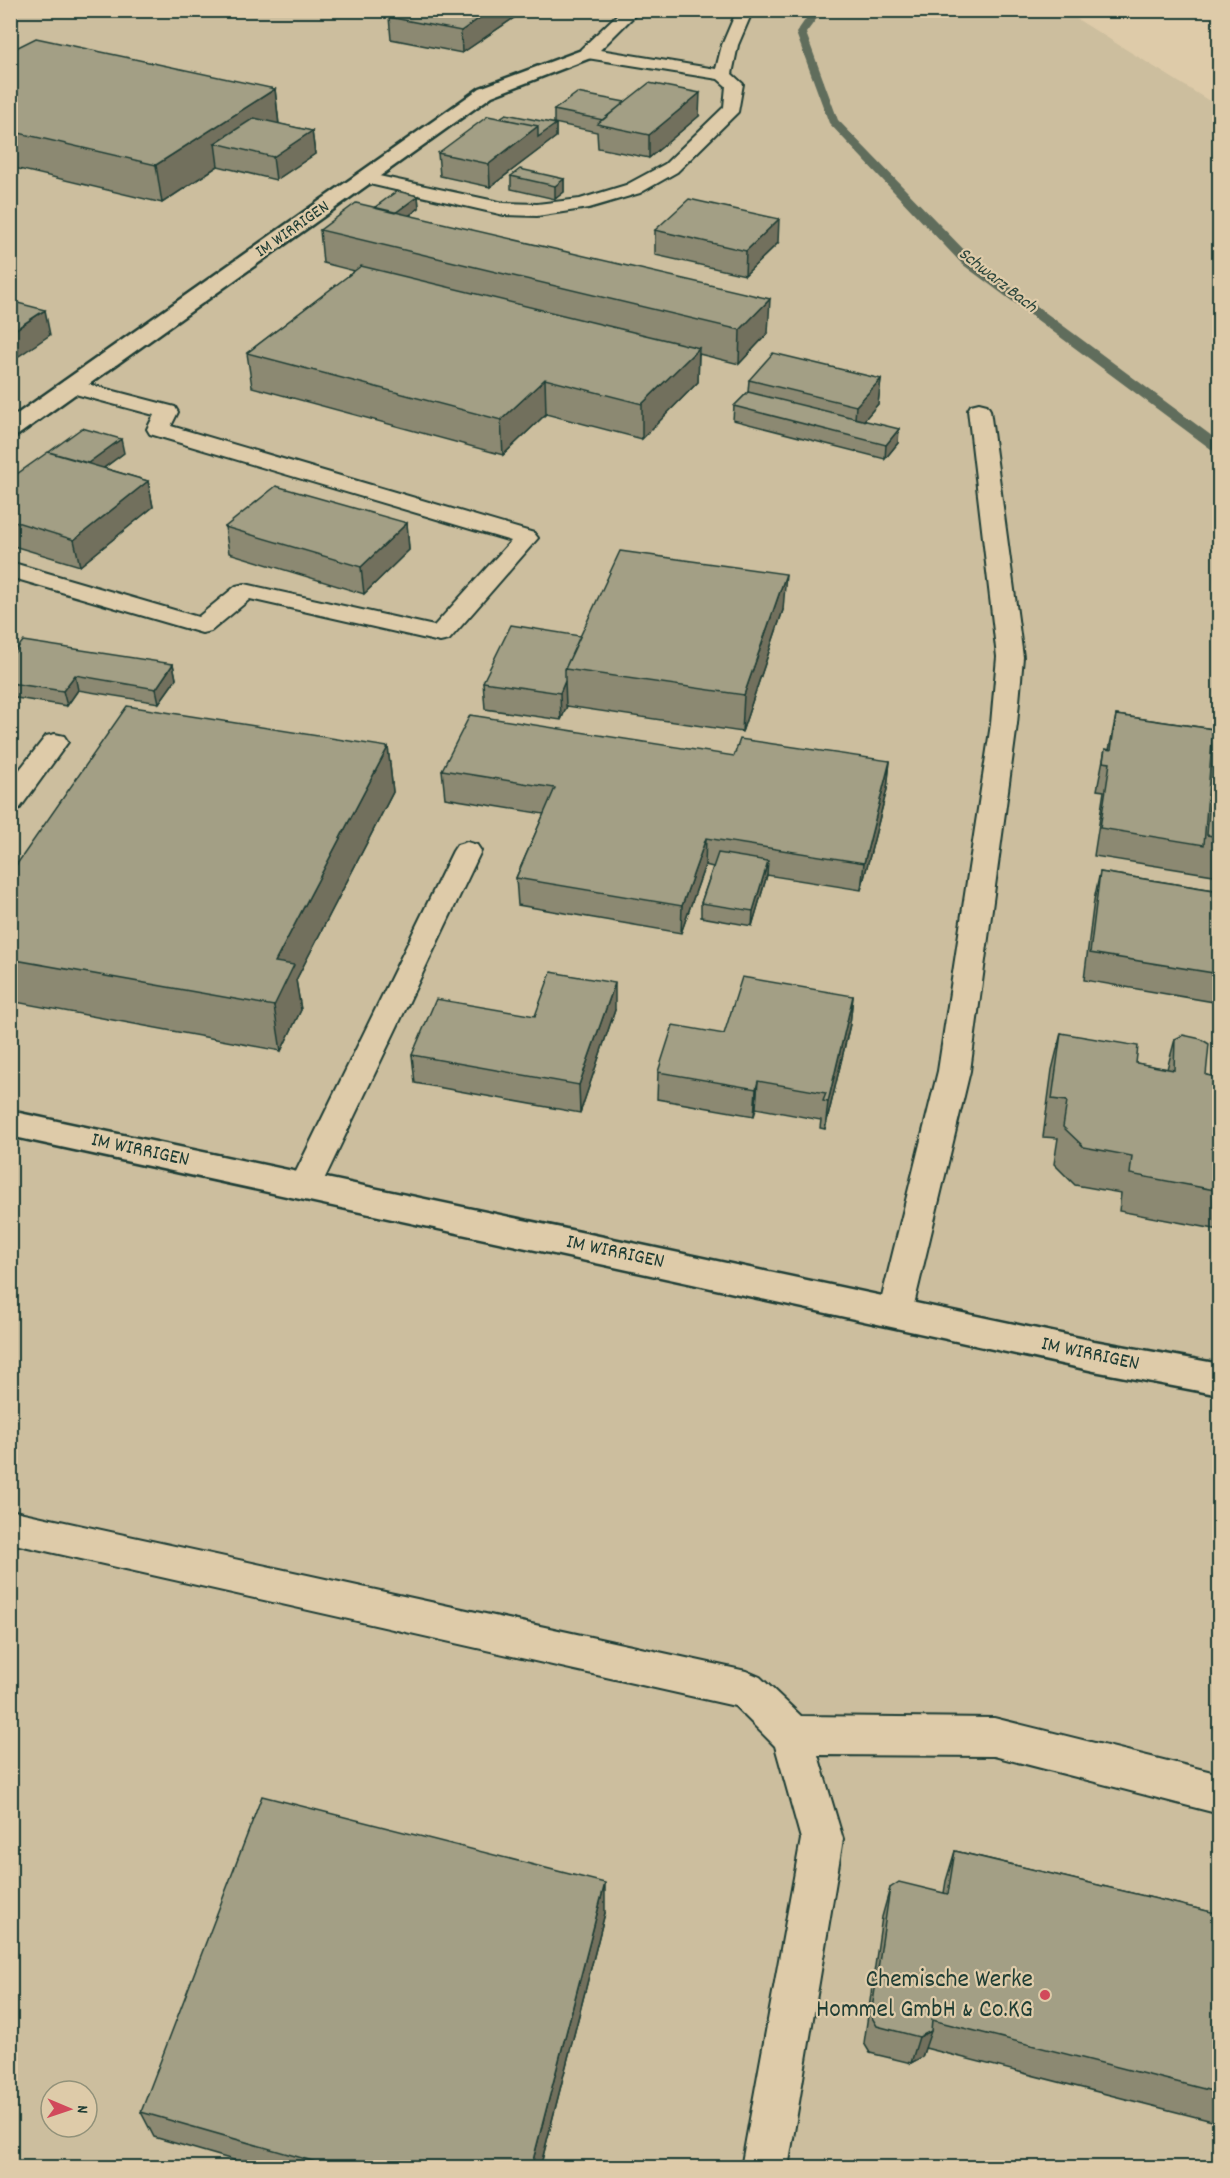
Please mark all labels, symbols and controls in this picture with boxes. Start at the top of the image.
street label: IM WIRRIGEN [251,195,335,265]
water label: Schwarz Bach [952,242,1042,320]
street label: IM WIRRIGEN [88,1126,192,1176]
street label: IM WIRRIGEN [563,1228,667,1278]
street label: IM WIRRIGEN [1038,1330,1142,1380]
place label: Chemische Werke Hommel GmbH & Co.KG [816,1962,1033,2029]
marker: Chemische Werke Hommel GmbH & Co.KG [1038,1988,1052,2002]
north arrow [39,2079,99,2139]
text: N [70,2105,93,2114]

